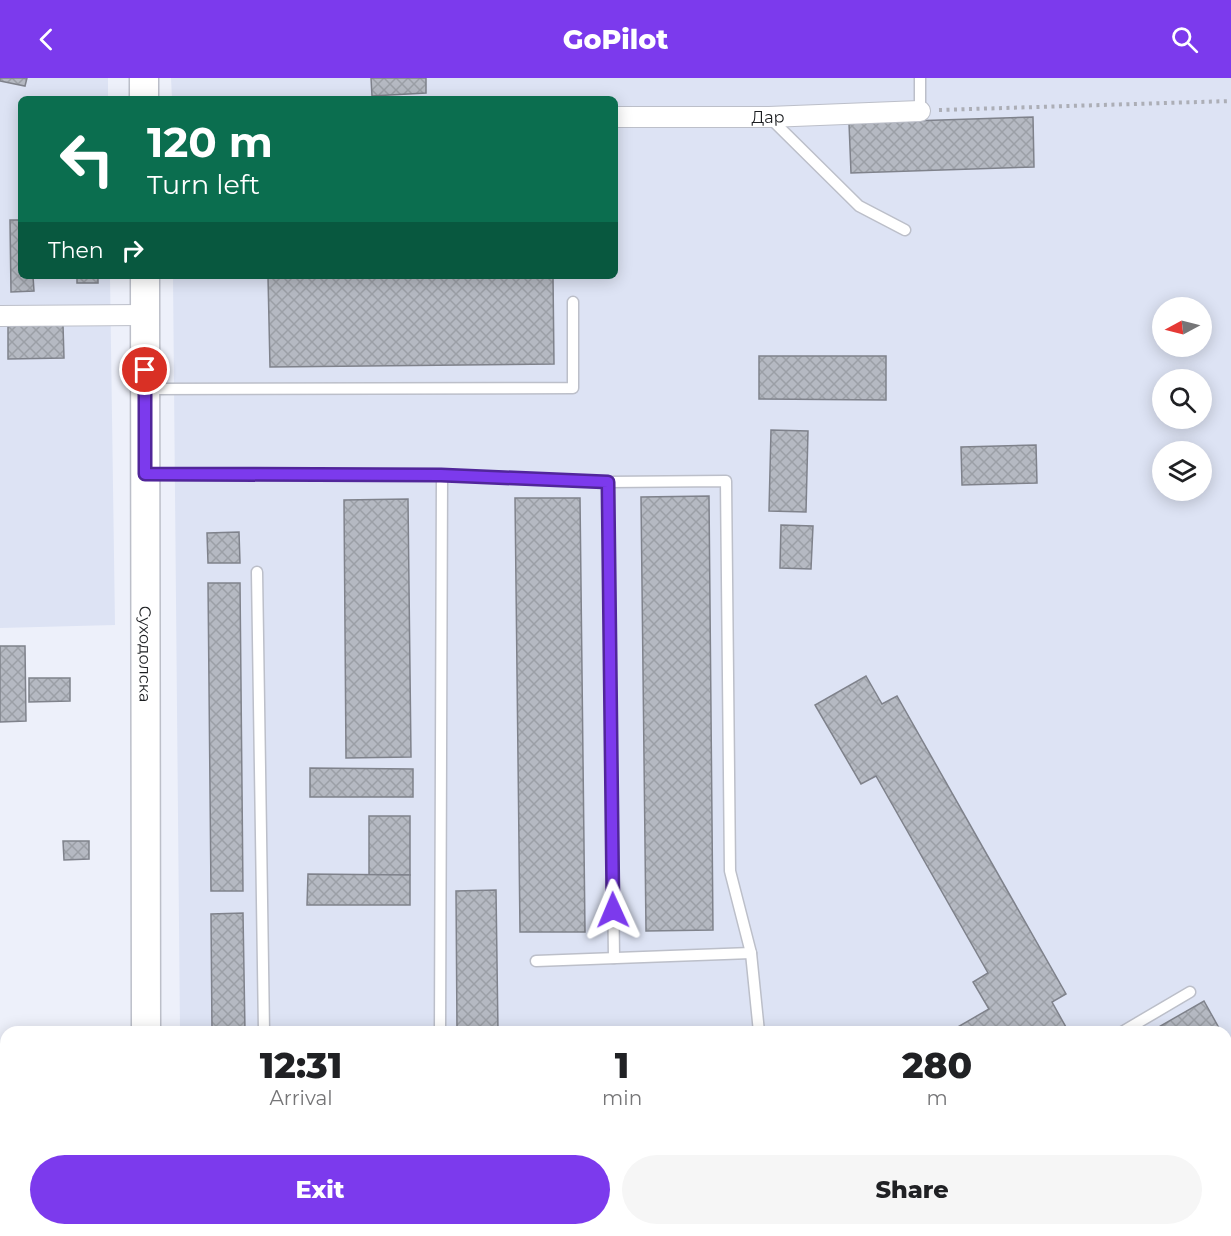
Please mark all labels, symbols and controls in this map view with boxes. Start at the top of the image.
icon: back [30,23,63,56]
text: GoPilot [563,23,668,56]
icon: search [1168,23,1201,56]
street label: Дар [751,107,785,127]
text: 120 m [147,116,273,168]
icon: left [48,120,126,198]
text: Turn left [147,168,260,201]
icon: right [116,234,149,267]
text: Then [48,237,104,264]
north arrow [1152,297,1212,357]
map controls [1152,297,1212,501]
pin [119,344,170,395]
icon: arrive [128,353,161,386]
button: search [1152,369,1212,429]
button: layers [1152,441,1212,501]
street label: Суходолска [135,606,155,702]
position arrow [581,878,645,942]
text: 12:31 [260,1043,342,1087]
text: 1 [615,1043,629,1087]
text: 280 [902,1043,972,1087]
text: Arrival [270,1086,333,1110]
text: min [602,1086,642,1110]
text: m [926,1086,948,1110]
button: Exit [30,1155,610,1224]
button: Share [622,1155,1202,1224]

